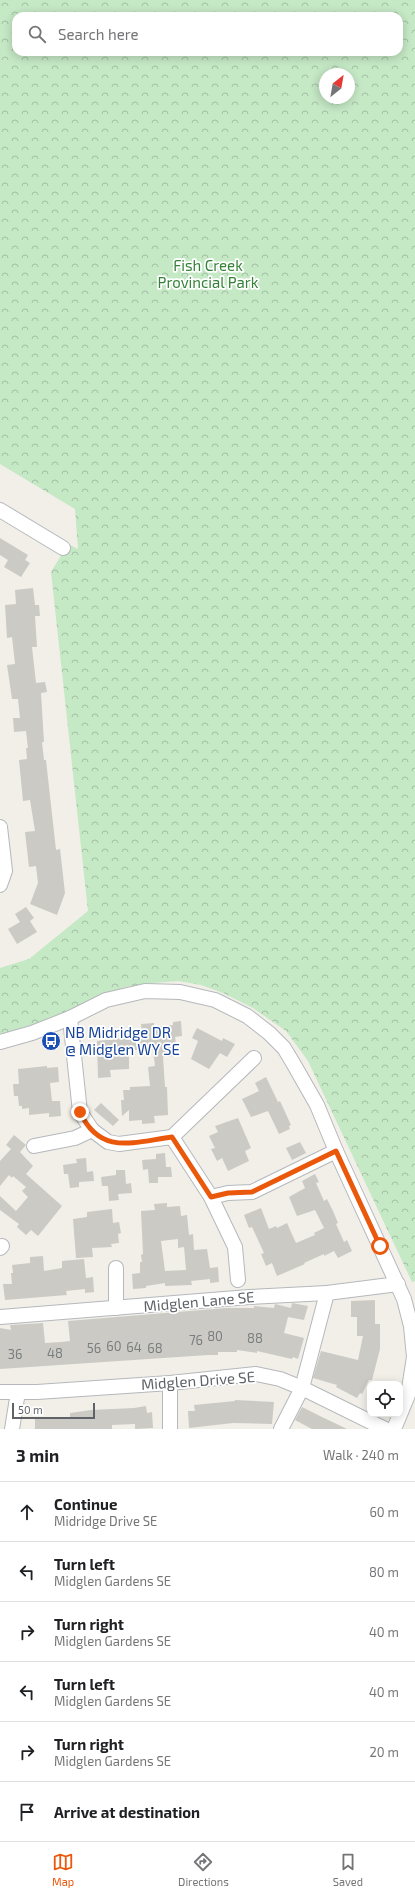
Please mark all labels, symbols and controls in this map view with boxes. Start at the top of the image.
search box [12,12,403,56]
icon: search [26,23,48,45]
text: Search here [58,25,139,43]
north arrow [319,68,355,104]
park label: Fish Creek Provincial Park [158,256,259,291]
place label: NB Midridge DR @ Midglen WY SE [65,1023,180,1058]
bus stop icon: NB Midridge DR @ Midglen WY SE [40,1030,62,1052]
route end [71,1103,89,1121]
route start [371,1237,389,1255]
street label: Midglen Lane SE [143,1287,255,1315]
house number: 80 [207,1328,223,1344]
house number: 88 [247,1330,263,1346]
house number: 76 [189,1332,203,1348]
house number: 60 [106,1338,122,1354]
house number: 64 [126,1339,142,1355]
house number: 56 [87,1340,101,1356]
house number: 68 [147,1340,163,1356]
house number: 48 [47,1345,63,1361]
house number: 36 [8,1346,22,1362]
street label: Midglen Drive SE [140,1367,256,1393]
map controls [367,1381,403,1417]
button: locate [367,1381,403,1417]
scale bar [12,1401,95,1420]
text: 50 m [18,1403,43,1416]
text: 3 min [16,1445,59,1465]
text: Walk · 240 m [323,1447,399,1463]
text: Continue [54,1495,117,1513]
icon: ahead [16,1501,38,1523]
text: 60 m [369,1504,399,1520]
text: Midridge Drive SE [54,1513,157,1529]
text: Turn left [54,1555,115,1573]
icon: left [16,1561,38,1583]
text: 80 m [369,1564,399,1580]
text: Midglen Gardens SE [54,1573,171,1589]
text: Turn right [54,1615,124,1633]
icon: right [16,1621,38,1643]
text: 40 m [369,1624,399,1640]
text: Midglen Gardens SE [54,1633,171,1649]
text: Turn left [54,1675,115,1693]
icon: left [16,1681,38,1703]
text: 40 m [369,1684,399,1700]
text: Midglen Gardens SE [54,1693,171,1709]
text: Turn right [54,1735,124,1753]
icon: right [16,1741,38,1763]
text: 20 m [370,1744,399,1760]
text: Midglen Gardens SE [54,1753,171,1769]
icon: arrive [16,1801,38,1823]
text: Arrive at destination [54,1803,200,1821]
tab: Map [52,1851,74,1888]
tab: Directions [178,1851,229,1888]
tab: Saved [333,1851,363,1888]

